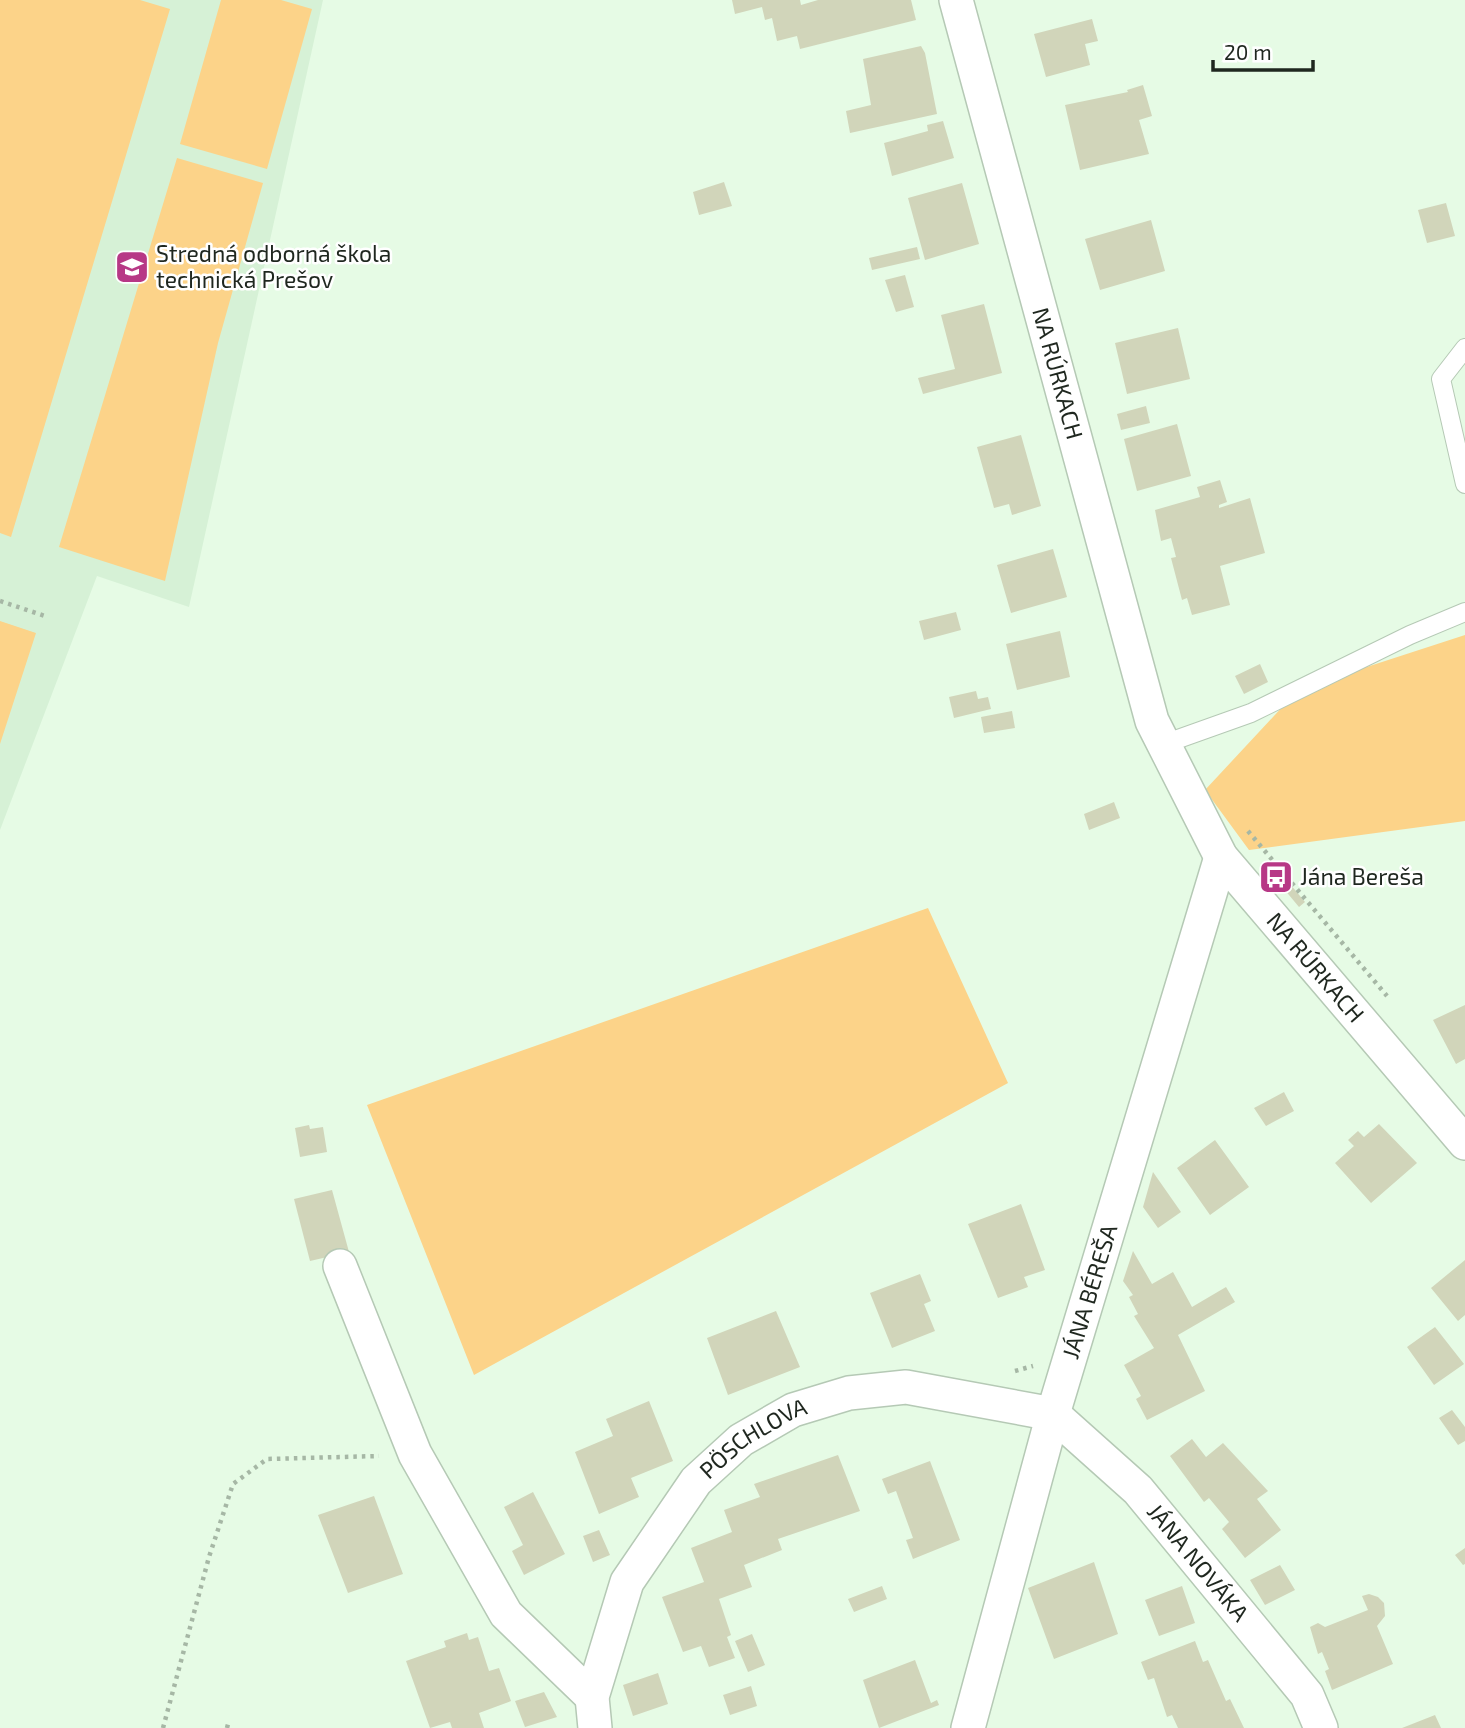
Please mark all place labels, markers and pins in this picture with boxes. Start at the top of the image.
place label: Stredná odborná škola technická Prešov [156,239,391,293]
school or university icon: Stredná odborná škola technická Prešov [113,248,151,286]
bus stop icon: Jána Bereša [1257,858,1295,896]
place label: Jána Bereša [1300,862,1424,890]

